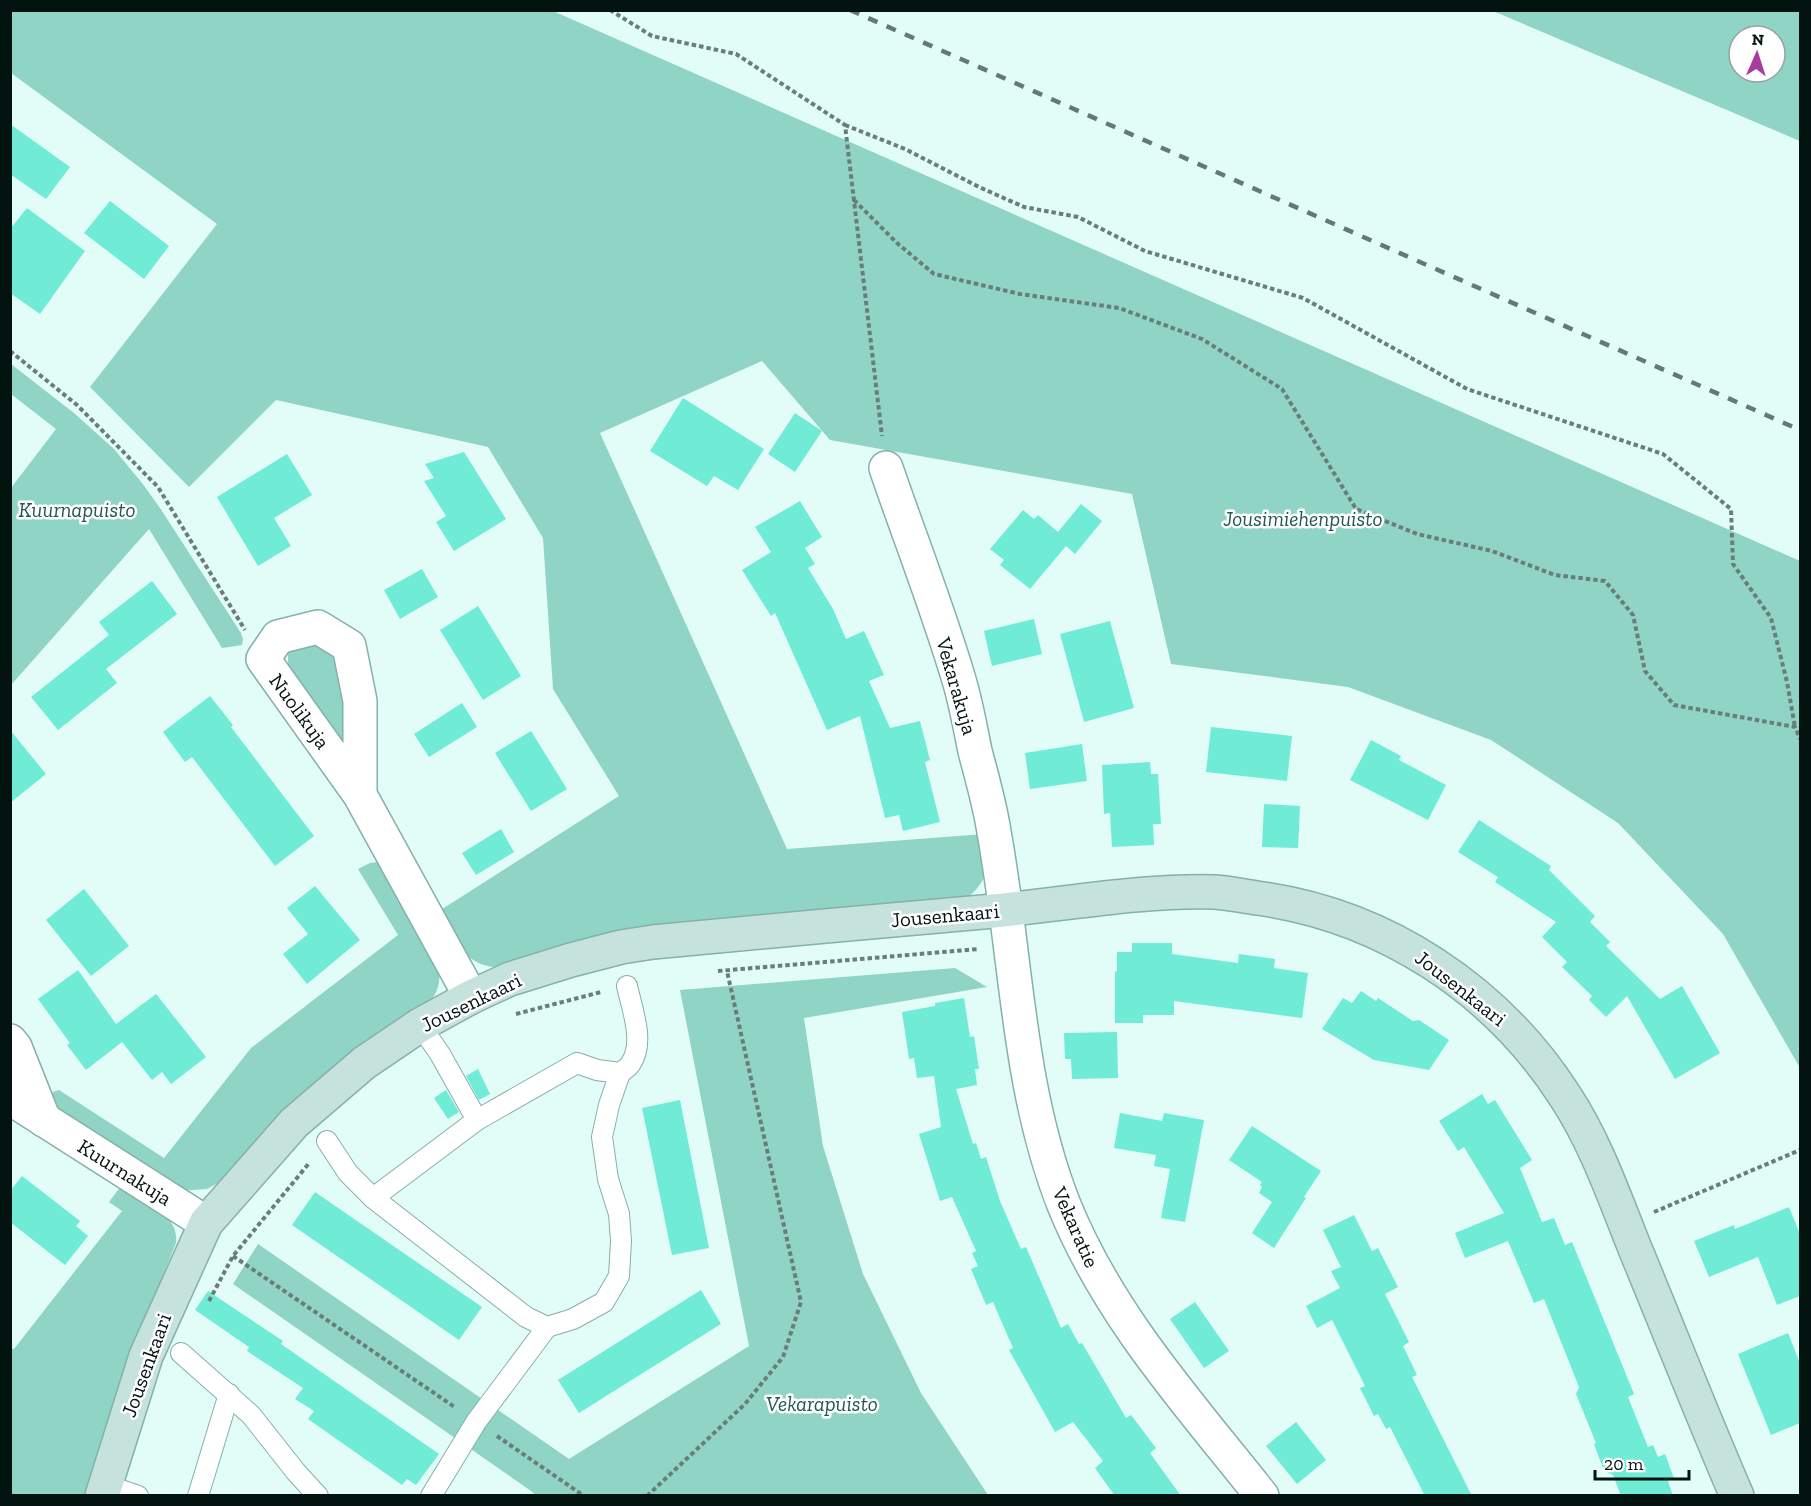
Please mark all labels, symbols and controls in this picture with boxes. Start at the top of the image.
north arrow [1727,24,1787,84]
text: N [1751,30,1764,49]
park label: Kuurnapuisto [19,497,135,522]
park label: Jousimiehenpuisto [1222,506,1383,531]
street label: Vekarakuja [930,633,983,738]
street label: Nuolikuja [263,668,336,754]
street label: Jousenkaari [890,898,1000,932]
street label: Jousenkaari [1411,945,1512,1031]
street label: Jousenkaari [417,967,525,1037]
street label: Kuurnakuja [73,1133,177,1212]
street label: Vekaratie [1047,1182,1105,1271]
street label: Jousenkaari [116,1310,176,1420]
park label: Vekarapuisto [766,1391,878,1416]
scale bar [1595,1443,1690,1481]
text: 20 m [1604,1453,1644,1475]

